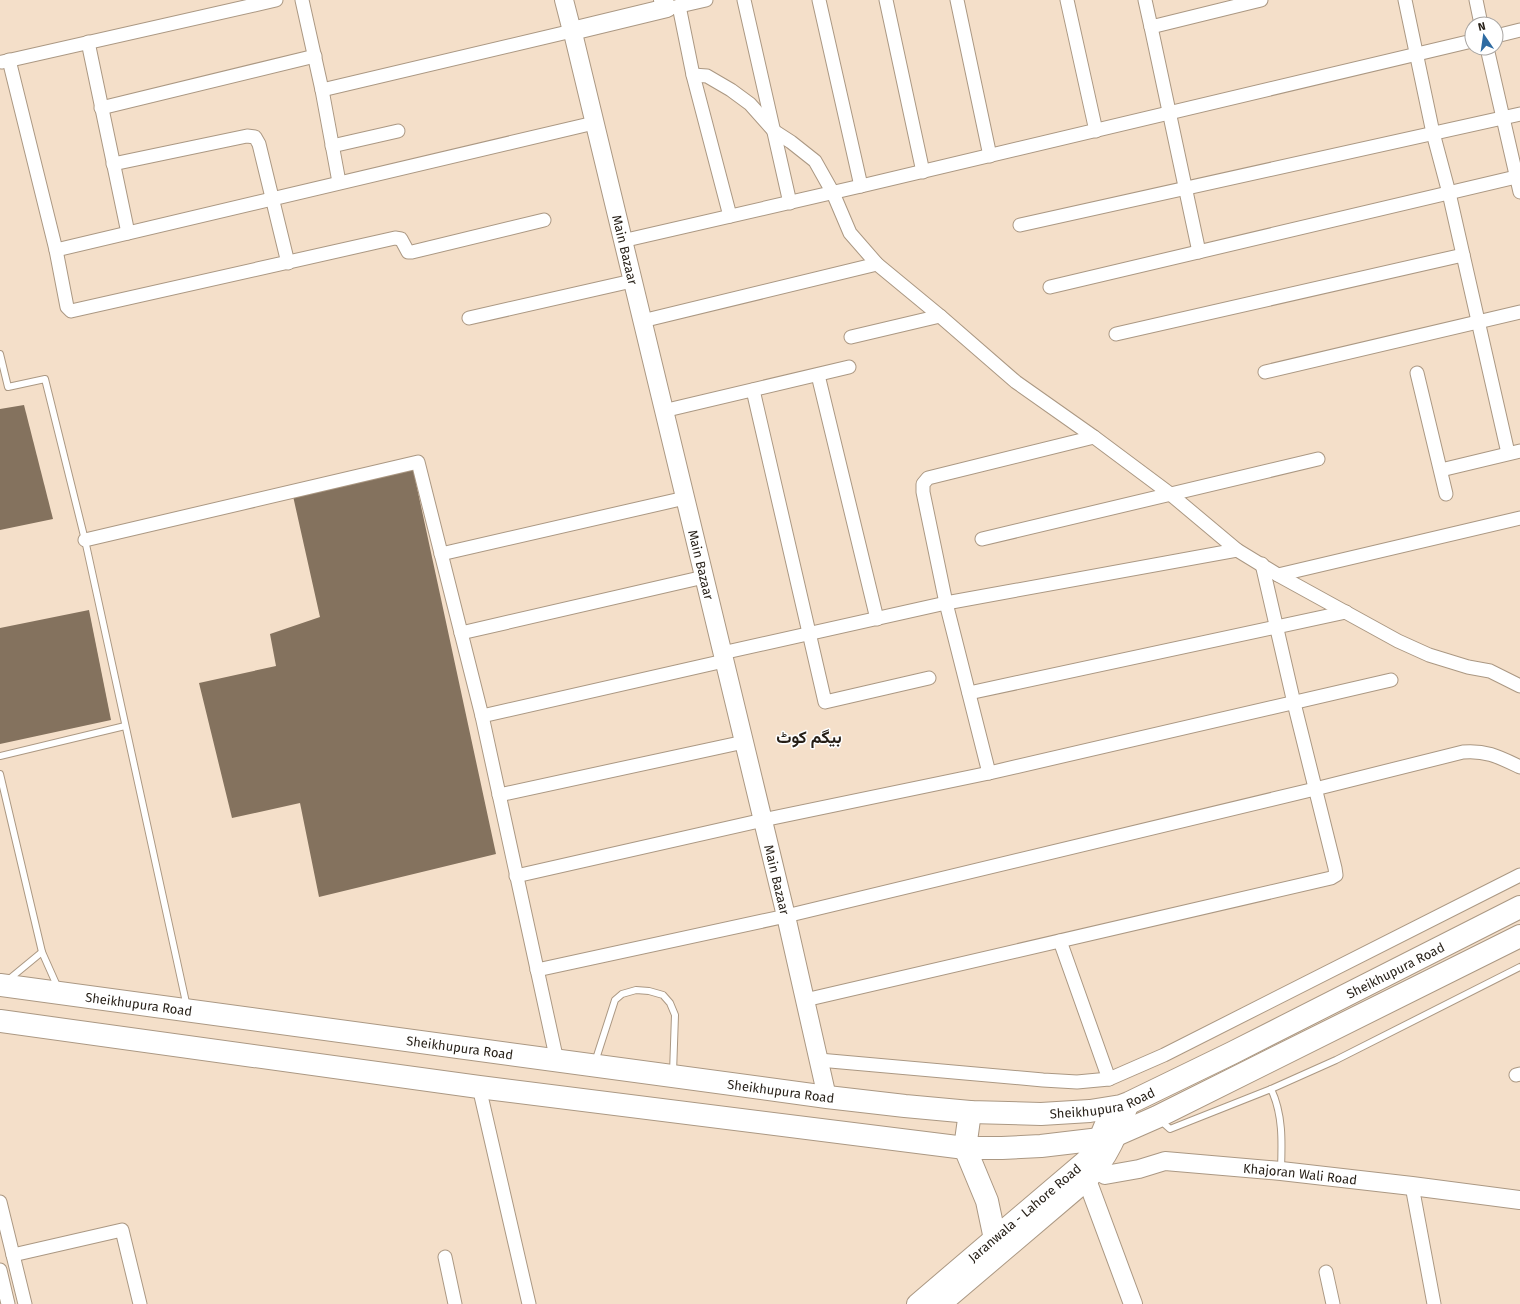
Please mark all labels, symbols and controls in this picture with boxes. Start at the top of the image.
north arrow [1464,16,1504,56]
text: N [1477,20,1487,34]
street label: Main Bazaar [609,213,640,286]
street label: Main Bazaar [685,528,716,601]
district label: بیگم کوٹ [776,727,842,748]
street label: Main Bazaar [761,843,792,916]
street label: Sheikhupura Road [1344,940,1447,1002]
street label: Sheikhupura Road [84,990,193,1019]
street label: Sheikhupura Road [405,1033,514,1062]
street label: Sheikhupura Road [726,1077,835,1106]
street label: Sheikhupura Road [1049,1085,1157,1121]
street label: Jaranwala - Lahore Road [965,1161,1084,1265]
street label: Khajoran Wali Road [1242,1161,1358,1188]

